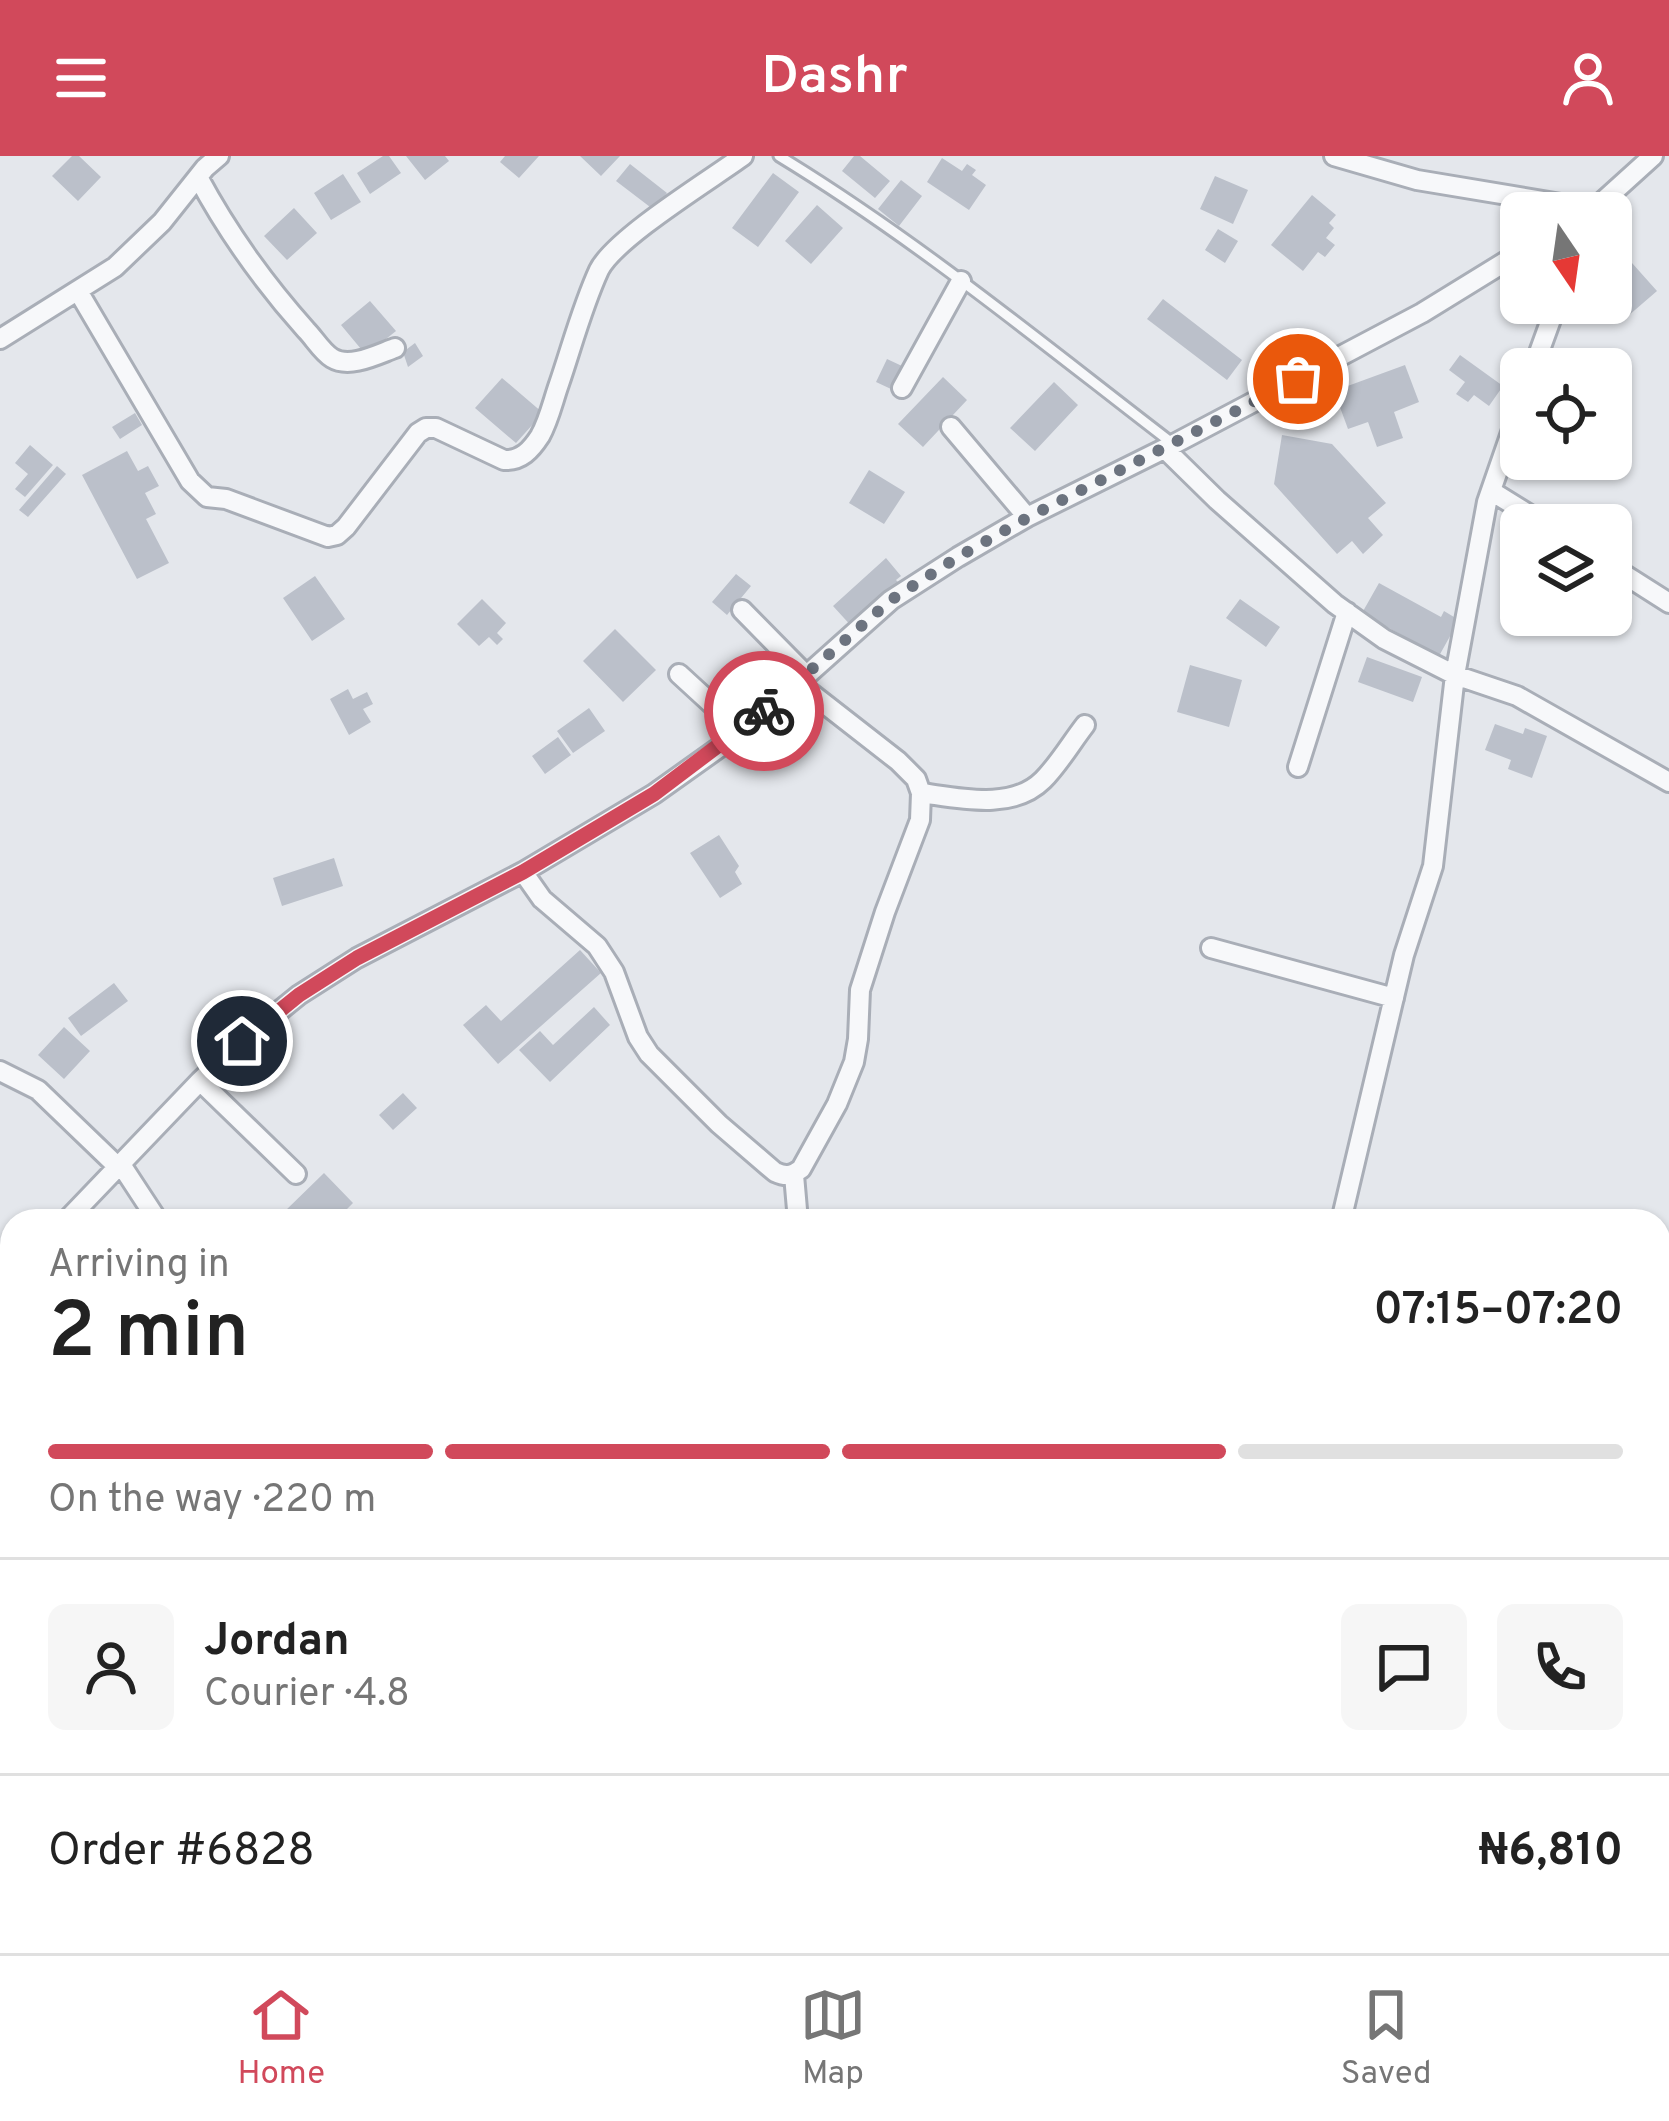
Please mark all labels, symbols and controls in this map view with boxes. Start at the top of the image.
text: Dashr [761,44,908,113]
icon: menu [48,45,114,111]
icon: person [1555,45,1621,111]
north arrow [1500,192,1632,324]
map controls [1500,192,1632,636]
pin [1247,328,1349,430]
icon: bag [1265,346,1331,412]
button: locate [1500,348,1632,480]
button: layers [1500,504,1632,636]
courier [704,651,824,771]
icon: bike [731,678,797,744]
pin [191,990,293,1092]
icon: home [209,1008,275,1074]
text: Arriving in [48,1242,230,1291]
text: 07:15–07:20 [1373,1283,1623,1340]
text: 2 min [48,1286,249,1385]
text: On the way · 220 m [48,1477,376,1526]
button: person [48,1604,174,1730]
button: chat [1341,1604,1467,1730]
button: phone [1497,1604,1623,1730]
text: Jordan [204,1614,350,1671]
text: Courier · 4.8 [204,1671,410,1720]
text: Order #6828 [48,1824,315,1881]
text: ₦6,810 [1478,1824,1623,1881]
tab: Home [237,1982,325,2096]
tab: Map [800,1982,866,2096]
tab: Saved [1341,1982,1432,2096]

